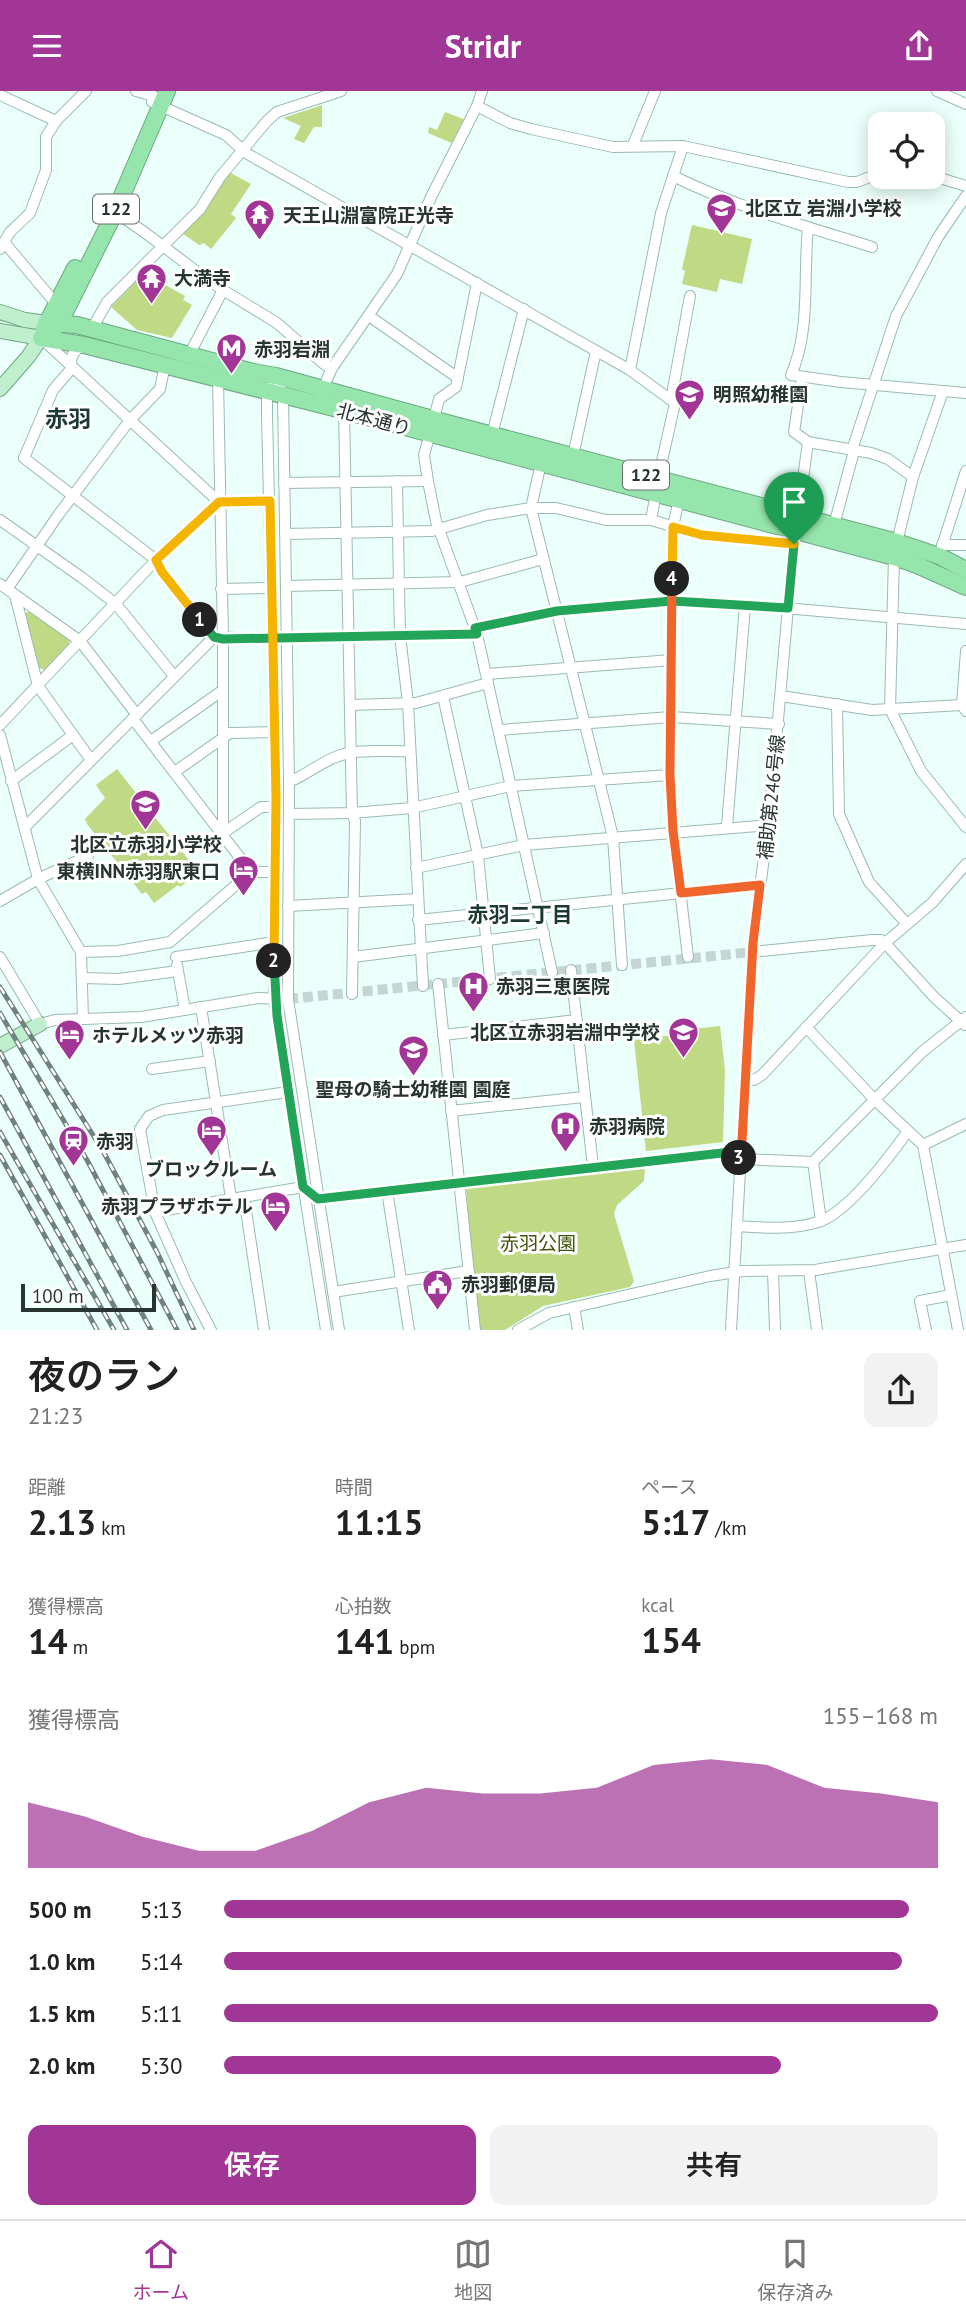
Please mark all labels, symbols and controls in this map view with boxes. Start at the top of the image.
text: Stridr [445,25,521,67]
icon: menu [28,27,66,65]
icon: share [900,27,938,65]
map controls [868,112,945,189]
button: locate [868,112,945,189]
school or university icon: 北区立 岩淵小学校 [705,191,739,235]
road number: 122 [93,195,139,223]
place label: 北区立 岩淵小学校 [745,196,902,220]
temple icon: 天王山淵富院正光寺 [243,198,277,242]
place label: 天王山淵富院正光寺 [283,203,454,227]
temple icon: 大満寺 [134,261,168,305]
place label: 大満寺 [174,266,231,290]
metro station icon: 赤羽岩淵 [214,332,248,376]
place label: 赤羽岩淵 [254,337,330,361]
school or university icon: 明照幼稚園 [673,377,707,421]
place label: 明照幼稚園 [713,382,808,406]
street label: 北本通り [334,398,414,440]
district label: 赤羽 [45,404,91,433]
road number: 122 [623,461,669,489]
pin [764,472,824,544]
icon: arrive [775,483,813,521]
pin: 4 [654,561,690,596]
text: 4 [666,566,677,590]
pin: 1 [182,603,218,637]
text: 1 [194,607,205,631]
street label: 補助第246号線 [752,733,790,861]
school or university icon: 北区立赤羽小学校 [129,788,163,832]
place label: 北区立赤羽小学校 [70,832,222,856]
hotel icon: 東横INN赤羽駅東口 [226,854,260,898]
place label: 東横INN赤羽駅東口 [57,859,220,883]
district label: 赤羽二丁目 [468,901,573,928]
pin: 2 [256,943,292,979]
text: 2 [268,948,279,972]
hospital icon: 赤羽三恵医院 [456,969,490,1013]
place label: 赤羽三恵医院 [496,974,610,998]
school or university icon: 北区立赤羽岩淵中学校 [666,1015,700,1059]
hotel icon: ホテルメッツ赤羽 [52,1018,86,1062]
place label: 北区立赤羽岩淵中学校 [470,1020,660,1044]
place label: ホテルメッツ赤羽 [92,1023,244,1047]
school or university icon: 聖母の騎士幼稚園 園庭 [396,1033,430,1077]
place label: 聖母の騎士幼稚園 園庭 [316,1077,510,1101]
hospital icon: 赤羽病院 [549,1109,583,1153]
hotel icon: ブロックルーム [194,1113,228,1157]
place label: 赤羽病院 [589,1114,665,1138]
station icon: 赤羽 [56,1124,90,1168]
place label: 赤羽 [96,1129,134,1153]
pin: 3 [722,1141,756,1175]
text: 3 [733,1145,744,1169]
place label: ブロックルーム [145,1157,277,1181]
hotel icon: 赤羽プラザホテル [259,1189,293,1233]
place label: 赤羽プラザホテル [101,1194,253,1218]
park label: 赤羽公園 [500,1231,576,1255]
public building icon: 赤羽郵便局 [421,1267,455,1311]
place label: 赤羽郵便局 [461,1272,556,1296]
scale bar [21,1281,156,1313]
text: 100 m [32,1284,84,1308]
text: 夜のラン [28,1350,180,1399]
button: share [864,1353,938,1427]
text: 21:23 [28,1401,83,1430]
text: 距離 [28,1475,66,1499]
text: 時間 [335,1475,373,1499]
text: ペース [641,1475,697,1499]
text: 2.13 [28,1499,96,1545]
text: 11:15 [335,1499,423,1545]
text: 5:17 [641,1499,710,1545]
text: km [96,1516,126,1540]
text: /km [710,1516,747,1540]
text: kcal [641,1593,674,1617]
text: 獲得標高 [28,1594,104,1618]
text: 心拍数 [335,1594,392,1618]
text: 154 [641,1617,701,1663]
text: 14 [28,1618,68,1664]
text: 141 [335,1618,394,1664]
text: m [68,1635,88,1659]
text: bpm [394,1635,435,1659]
text: 155–168 m [823,1701,938,1730]
text: 獲得標高 [28,1705,120,1734]
text: 500 m [28,1895,91,1924]
text: 5:13 [140,1895,183,1924]
text: 1.0 km [28,1947,95,1976]
text: 5:14 [140,1947,183,1976]
text: 1.5 km [28,1999,95,2028]
text: 5:11 [140,1999,183,2028]
text: 2.0 km [28,2051,95,2080]
text: 5:30 [140,2051,183,2080]
button: 保存 [28,2125,476,2205]
button: 共有 [490,2125,938,2205]
tab: ホーム [133,2235,189,2304]
tab: 地図 [454,2235,492,2304]
tab: 保存済み [757,2235,833,2304]

